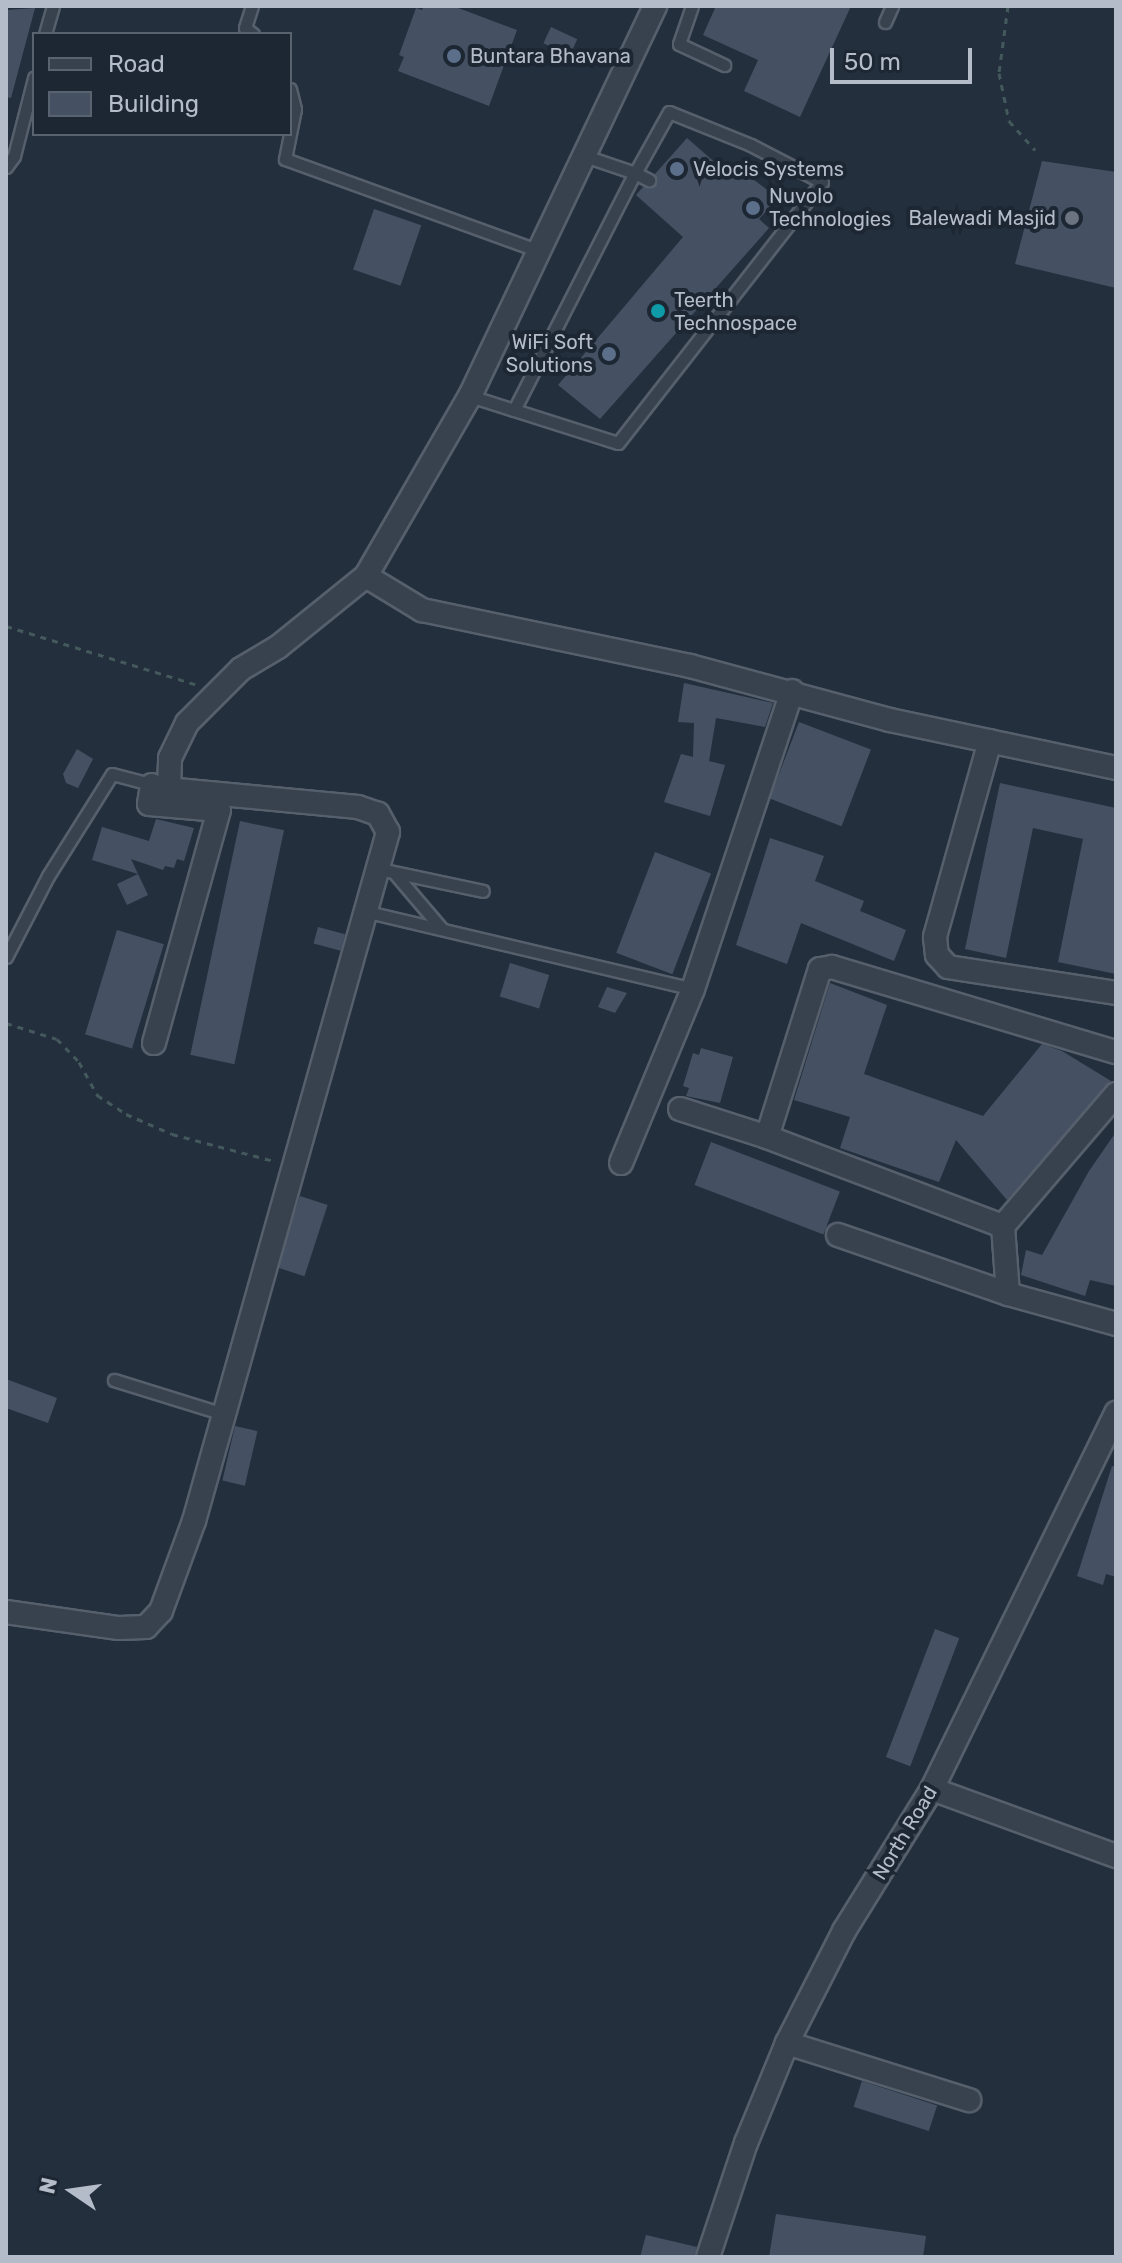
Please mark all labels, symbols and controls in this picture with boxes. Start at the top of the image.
legend [32,32,292,136]
scale bar [834,32,976,82]
place label: Buntara Bhavana [470,44,631,68]
marker: Buntara Bhavana [445,47,463,65]
text: 50 m [844,48,901,76]
text: Road [108,50,165,78]
text: Building [108,90,199,118]
place label: Velocis Systems [693,157,844,181]
marker: Velocis Systems [668,160,686,178]
place label: Nuvolo Technologies [769,184,891,231]
marker: Nuvolo Technologies [744,199,762,217]
place label: Balewadi Masjid [908,206,1056,230]
marker: Balewadi Masjid [1063,209,1081,227]
place label: Teerth Technospace [674,288,797,335]
marker: Teerth Technospace [649,302,667,320]
place label: WiFi Soft Solutions [506,330,593,377]
marker: WiFi Soft Solutions [600,345,618,363]
street label: North Road [868,1782,942,1884]
north arrow [32,2151,112,2231]
text: N [33,2175,63,2196]

